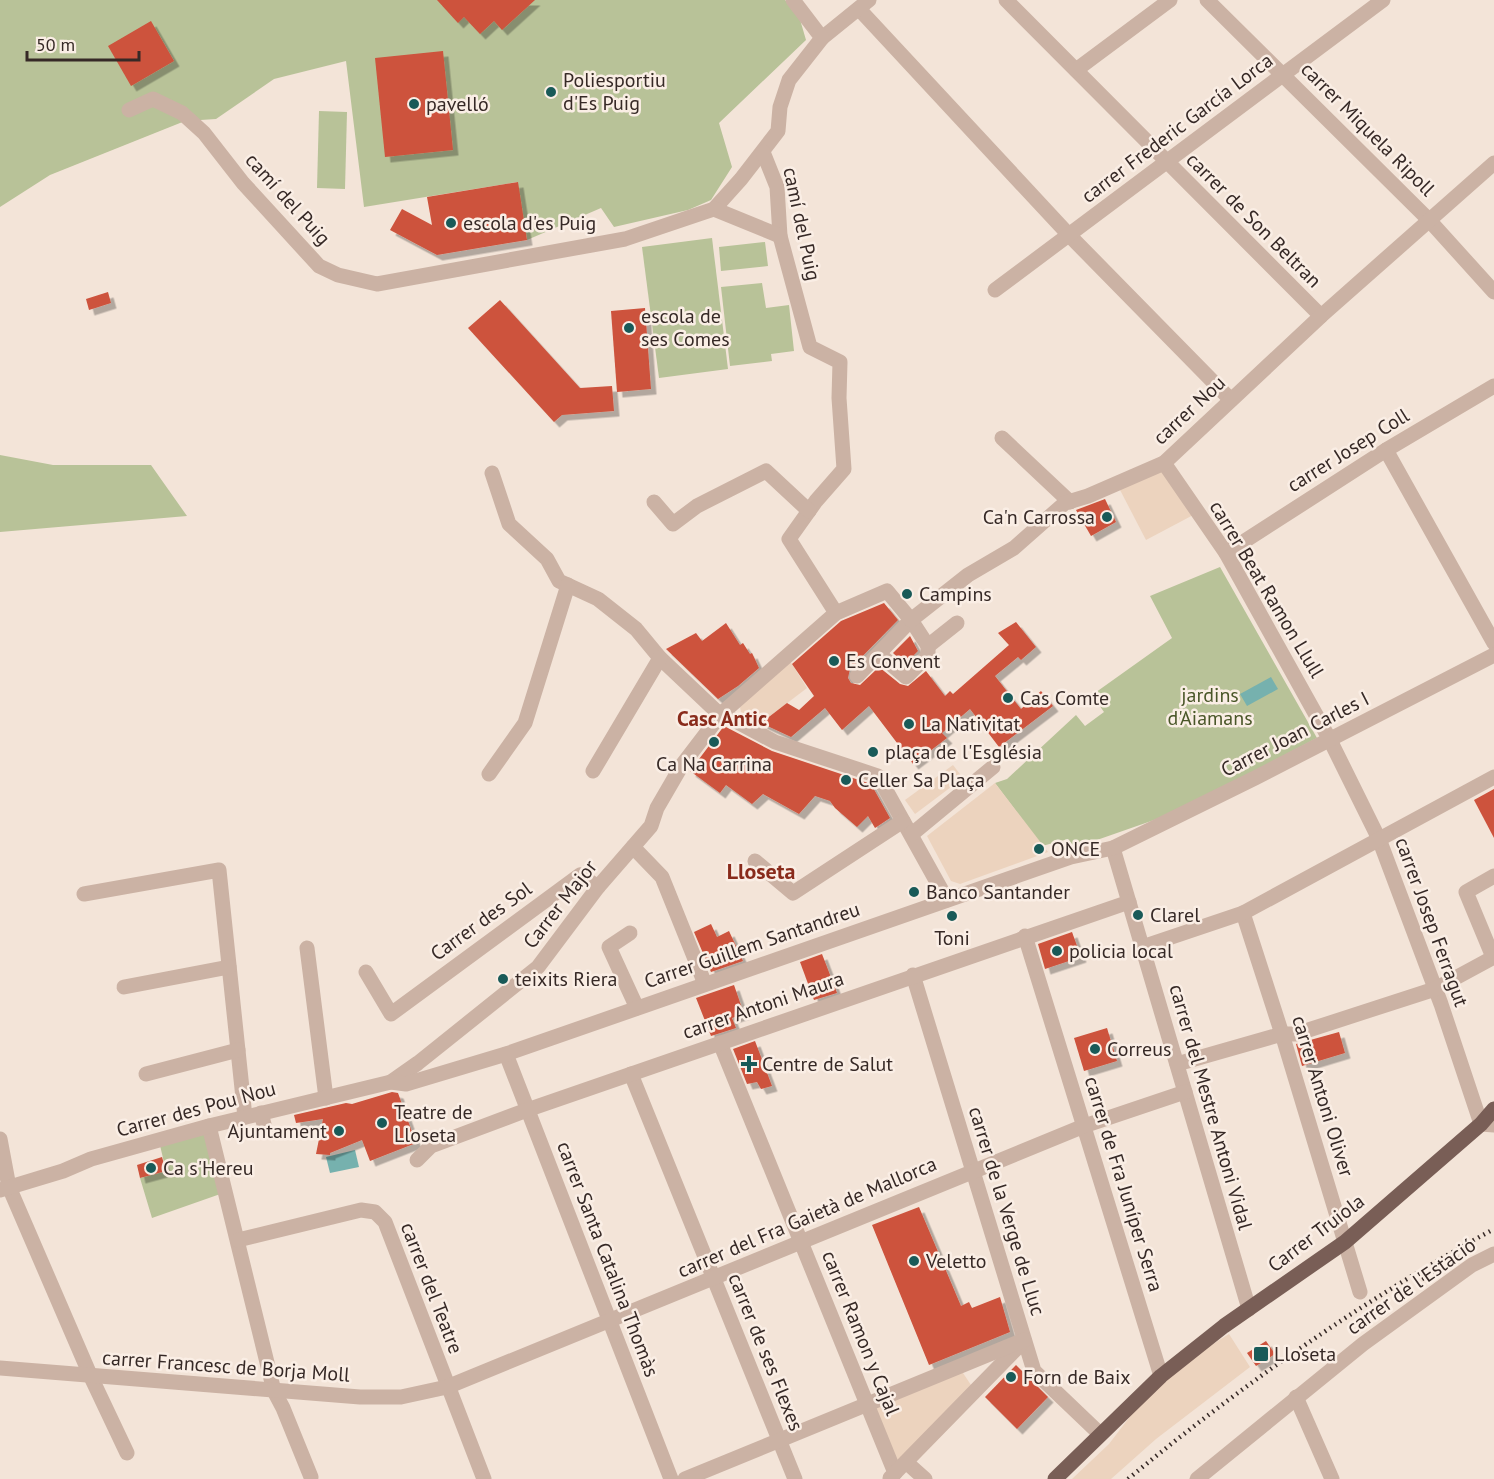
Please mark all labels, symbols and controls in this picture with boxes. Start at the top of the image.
scale bar [27,24,140,62]
text: 50 m [36,33,75,56]
street label: carrer Frederic García Lorca [1076,47,1278,209]
street label: carrer Miquela Ripoll [1295,56,1441,202]
place label: Poliesportiu d'Es Puig [563,67,666,116]
marker: Poliesportiu d'Es Puig [544,85,558,99]
place label: pavelló [426,91,489,117]
marker: pavelló [407,97,421,111]
street label: camí del Puig [240,147,336,251]
street label: carrer de Son Beltran [1181,147,1327,293]
street label: camí del Puig [777,165,827,283]
place label: escola d'es Puig [463,210,596,236]
marker: escola d'es Puig [444,216,458,230]
place label: escola de ses Comes [641,303,730,352]
marker: escola de ses Comes [622,321,636,335]
street label: carrer Nou [1147,370,1231,450]
street label: carrer Josep Coll [1282,402,1414,498]
street label: carrer Beat Ramon Llull [1204,496,1330,682]
place label: Ca'n Carrossa [983,504,1095,530]
marker: Ca'n Carrossa [1100,510,1114,524]
place label: Campins [919,581,992,607]
marker: Campins [900,587,914,601]
place label: Es Convent [846,648,940,674]
marker: Es Convent [827,654,841,668]
park label: jardins d'Aiamans [1167,682,1253,731]
place label: Cas Comte [1020,685,1109,711]
street label: Carrer Joan Carles I [1216,685,1374,783]
marker: Cas Comte [1001,691,1015,705]
district label: Casc Antic [677,705,767,732]
place label: La Nativitat [921,711,1020,737]
marker: La Nativitat [902,717,916,731]
marker: Ca Na Carrina [707,735,721,749]
place label: plaça de l'Església [885,739,1042,765]
marker: plaça de l'Església [866,745,880,759]
place label: Ca Na Carrina [656,751,772,777]
place label: Celler Sa Plaça [858,767,985,793]
marker: Celler Sa Plaça [839,773,853,787]
street label: carrer Josep Ferragut [1389,834,1475,1010]
place label: ONCE [1051,836,1100,862]
marker: ONCE [1032,842,1046,856]
street label: Carrer Major [517,854,603,954]
district label: Lloseta [727,857,795,885]
street label: Carrer des Sol [425,875,537,966]
place label: Banco Santander [926,879,1070,905]
marker: Banco Santander [907,885,921,899]
street label: Carrer Guillem Santandreu [641,896,863,994]
place label: Clarel [1150,902,1200,928]
marker: Clarel [1131,908,1145,922]
marker: Toni [945,909,959,923]
place label: Toni [934,925,970,951]
place label: policia local [1069,938,1173,964]
marker: policia local [1050,944,1064,958]
street label: carrer Antoni Maura [679,965,847,1045]
place label: teixits Riera [515,966,617,992]
marker: teixits Riera [496,972,510,986]
street label: carrer del Mestre Antoni Vidal [1163,981,1259,1233]
street label: carrer Antoni Oliver [1286,1012,1360,1180]
place label: Correus [1107,1036,1171,1062]
marker: Correus [1088,1042,1102,1056]
place label: Centre de Salut [762,1051,893,1077]
marker: Centre de Salut [740,1055,758,1073]
street label: carrer de Fra Juníper Serra [1079,1073,1169,1295]
street label: Carrer des Pou Nou [114,1075,278,1143]
place label: Teatre de Lloseta [394,1099,473,1148]
street label: carrer de la Verge de Lluc [963,1103,1051,1319]
marker: Teatre de Lloseta [375,1116,389,1130]
place label: Ajuntament [227,1118,327,1144]
marker: Ajuntament [332,1124,346,1138]
street label: carrer Santa Catalina Thomàs [551,1138,665,1380]
street label: carrer del Fra Gaietà de Mallorca [673,1150,941,1284]
place label: Ca s'Hereu [163,1155,253,1181]
marker: Ca s'Hereu [144,1161,158,1175]
street label: Carrer Truiola [1262,1188,1370,1278]
street label: carrer del Teatre [395,1219,469,1357]
street label: carrer de l'Estació [1341,1232,1481,1340]
street label: carrer Ramon y Cajal [816,1247,906,1419]
place label: Veletto [925,1248,986,1274]
marker: Veletto [907,1254,921,1268]
street label: carrer de ses Flexes [723,1269,809,1435]
place label: Lloseta [1274,1341,1336,1367]
street label: carrer Francesc de Borja Moll [101,1344,351,1388]
marker: Lloseta [1252,1345,1270,1363]
place label: Forn de Baix [1023,1364,1131,1390]
marker: Forn de Baix [1004,1370,1018,1384]

